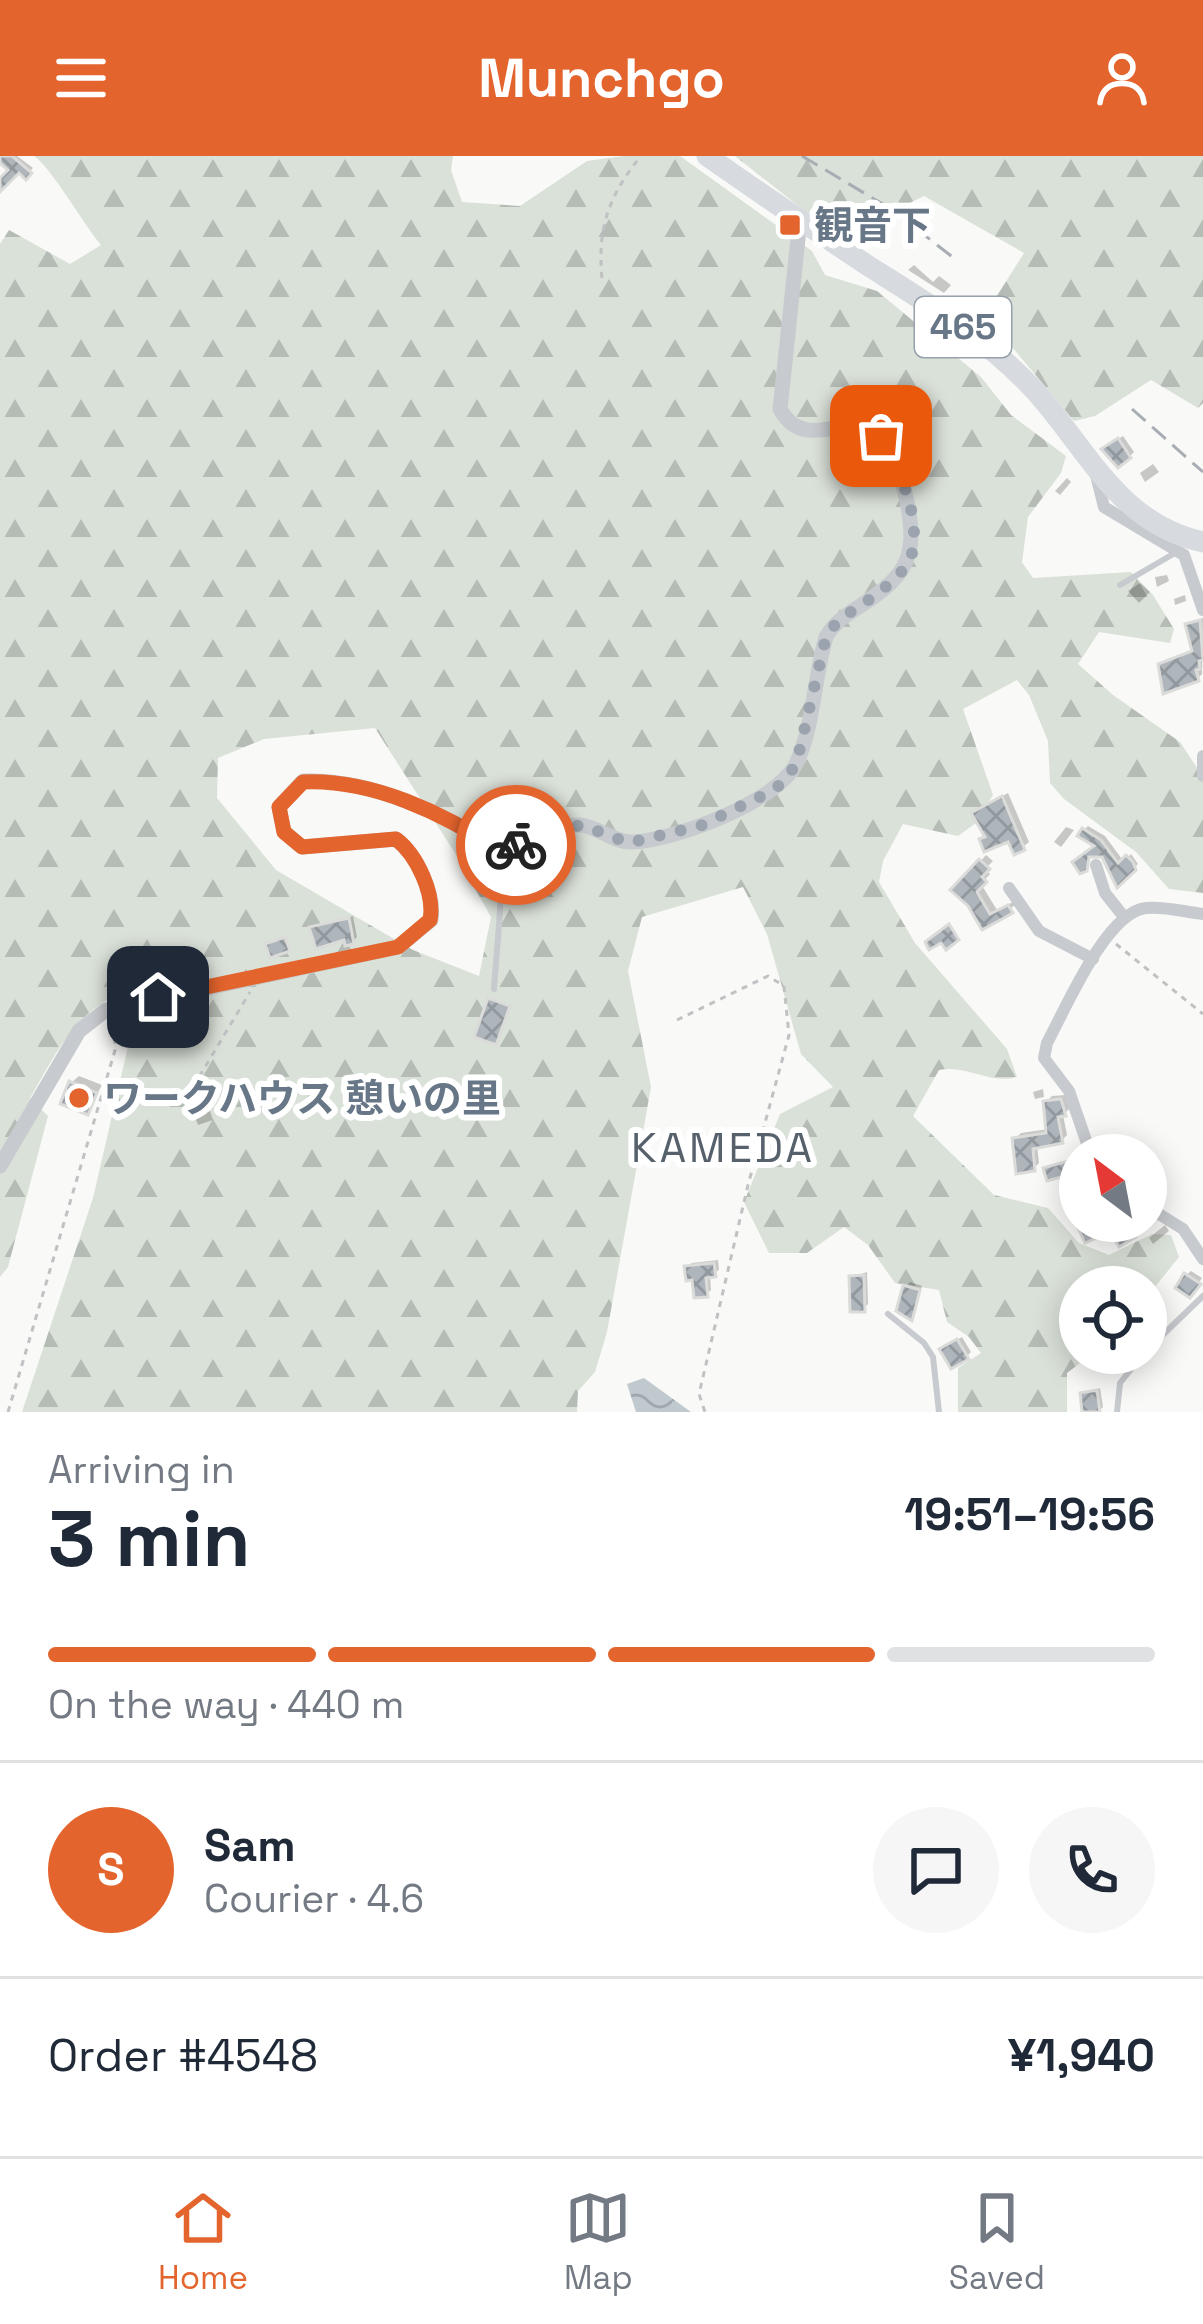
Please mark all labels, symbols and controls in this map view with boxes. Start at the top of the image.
text: Munchgo [478,44,725,113]
icon: menu [48,45,114,111]
icon: person [1089,45,1155,111]
place label: 観音下 [814,201,931,250]
marker: 観音下 [777,212,803,238]
road number: 465 [915,297,1011,357]
pin [830,385,932,487]
icon: bag [848,403,914,469]
courier [456,785,576,905]
icon: bike [483,812,549,878]
pin [107,946,209,1048]
icon: home [125,964,191,1030]
place label: ワークハウス 憩いの里 [103,1074,501,1123]
marker: ワークハウス 憩いの里 [66,1085,92,1111]
district label: KAMEDA [631,1121,815,1174]
north arrow [1059,1134,1167,1242]
map controls [1059,1134,1167,1374]
button: locate [1059,1266,1167,1374]
text: Arriving in [48,1445,235,1494]
text: 19:51–19:56 [904,1486,1155,1543]
text: 3 min [48,1489,251,1589]
text: On the way · 440 m [48,1680,404,1729]
button: chat [873,1807,999,1933]
button: phone [1029,1807,1155,1933]
text: Sam [204,1817,296,1874]
text: S [97,1841,125,1898]
text: Courier · 4.6 [204,1874,424,1923]
text: Order #4548 [48,2027,318,2084]
text: ¥1,940 [1008,2027,1155,2084]
tab: Home [158,2185,248,2299]
tab: Map [564,2185,633,2299]
tab: Saved [949,2185,1045,2299]

